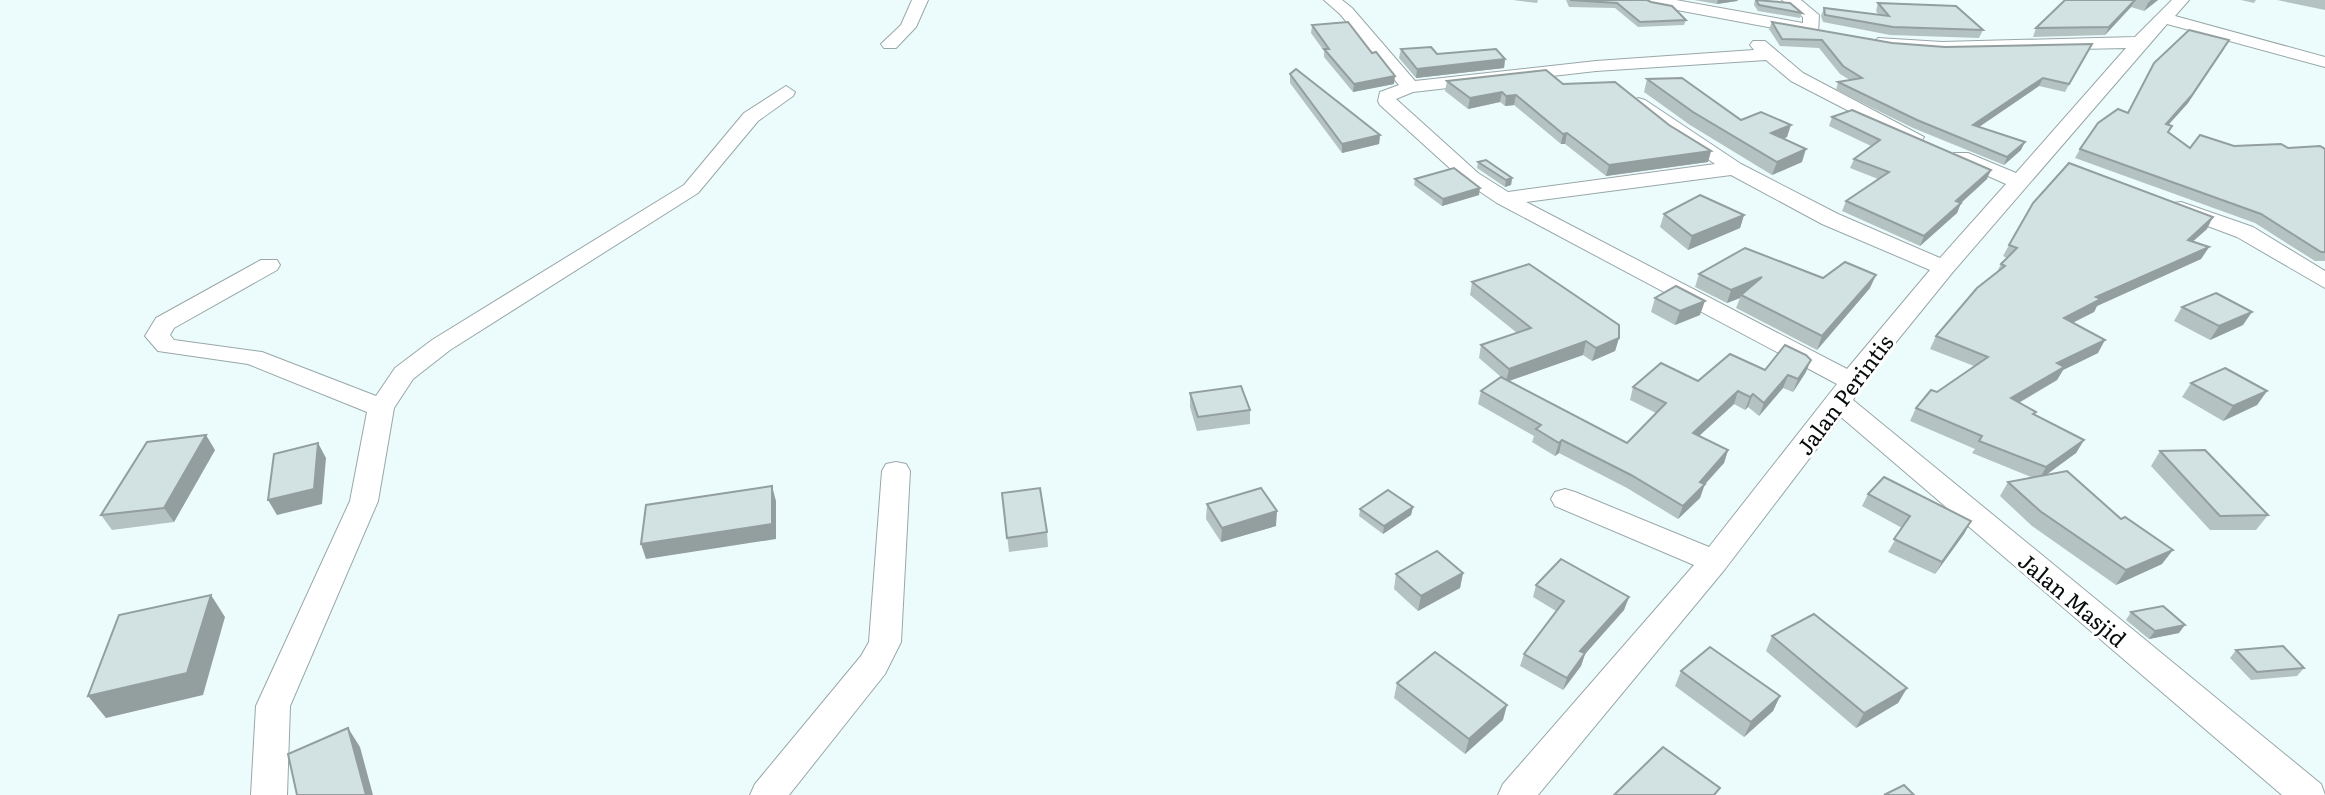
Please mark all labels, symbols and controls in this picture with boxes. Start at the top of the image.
street label: Jalan Perintis [1788,327,1900,461]
street label: Jalan Masjid [2012,544,2134,654]

